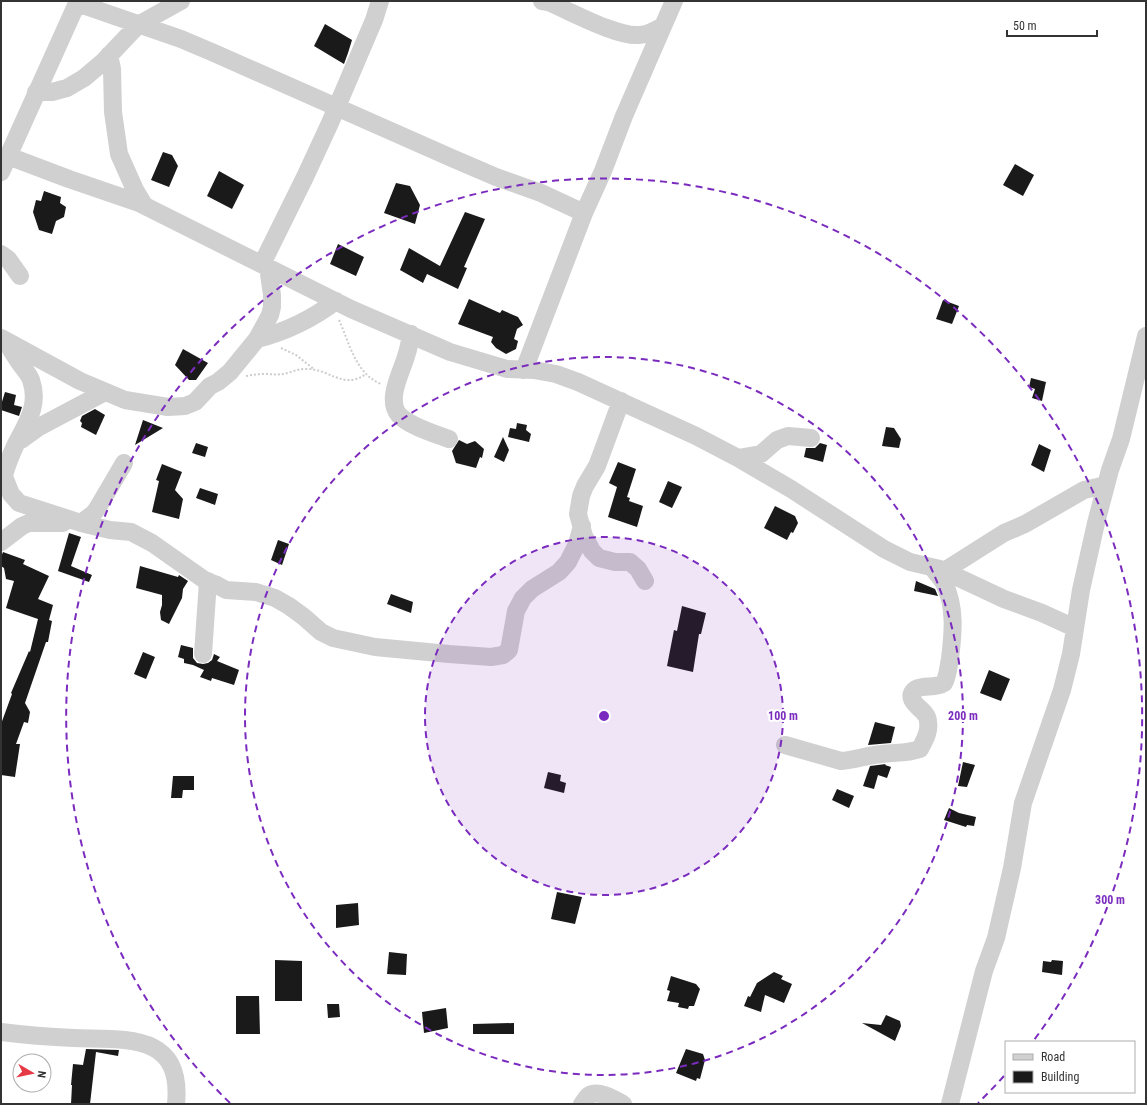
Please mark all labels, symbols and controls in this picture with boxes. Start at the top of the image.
scale bar [1007,12,1097,38]
text: 50 m [1013,19,1037,33]
centre of rings [597,709,611,723]
text: 100 m [768,709,798,723]
text: 200 m [948,709,978,723]
text: 300 m [1095,893,1125,907]
legend [1005,1041,1135,1093]
text: Road [1041,1050,1065,1064]
north arrow [12,1053,52,1093]
text: N [34,1070,48,1079]
text: Building [1041,1070,1079,1084]

